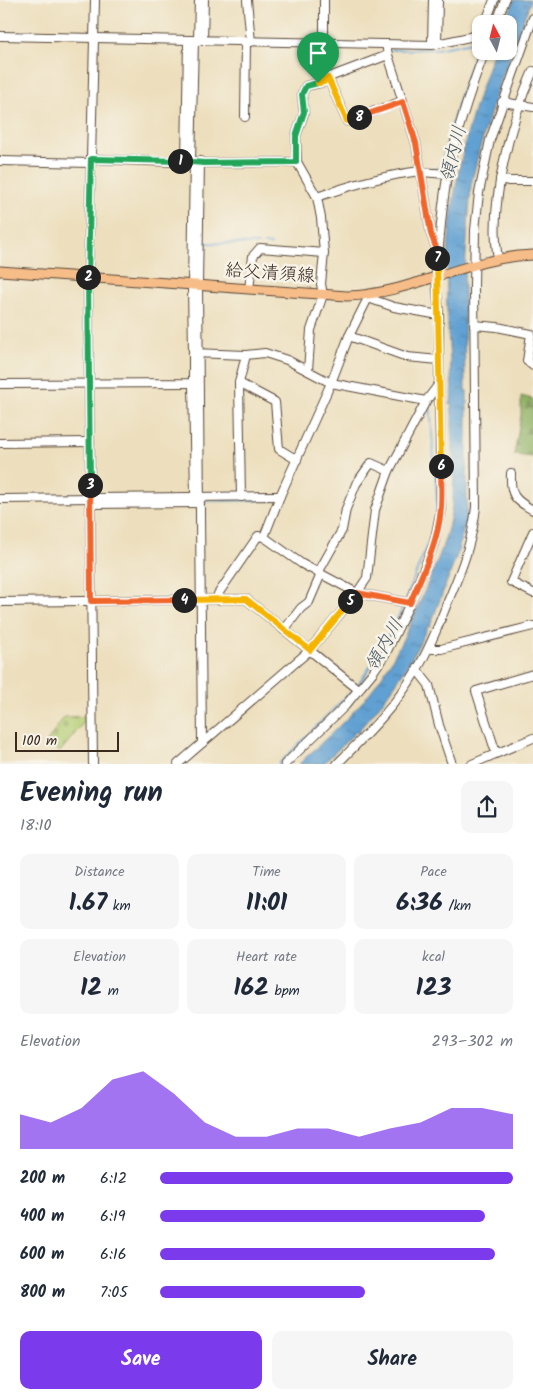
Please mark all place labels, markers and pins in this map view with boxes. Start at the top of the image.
pin [297,32,339,83]
pin: 8 [346,104,372,130]
pin: 1 [168,148,192,174]
pin: 7 [424,246,450,270]
pin: 2 [76,264,100,290]
pin: 6 [428,454,454,478]
pin: 3 [78,472,102,498]
pin: 4 [172,588,196,612]
pin: 5 [338,588,362,614]

